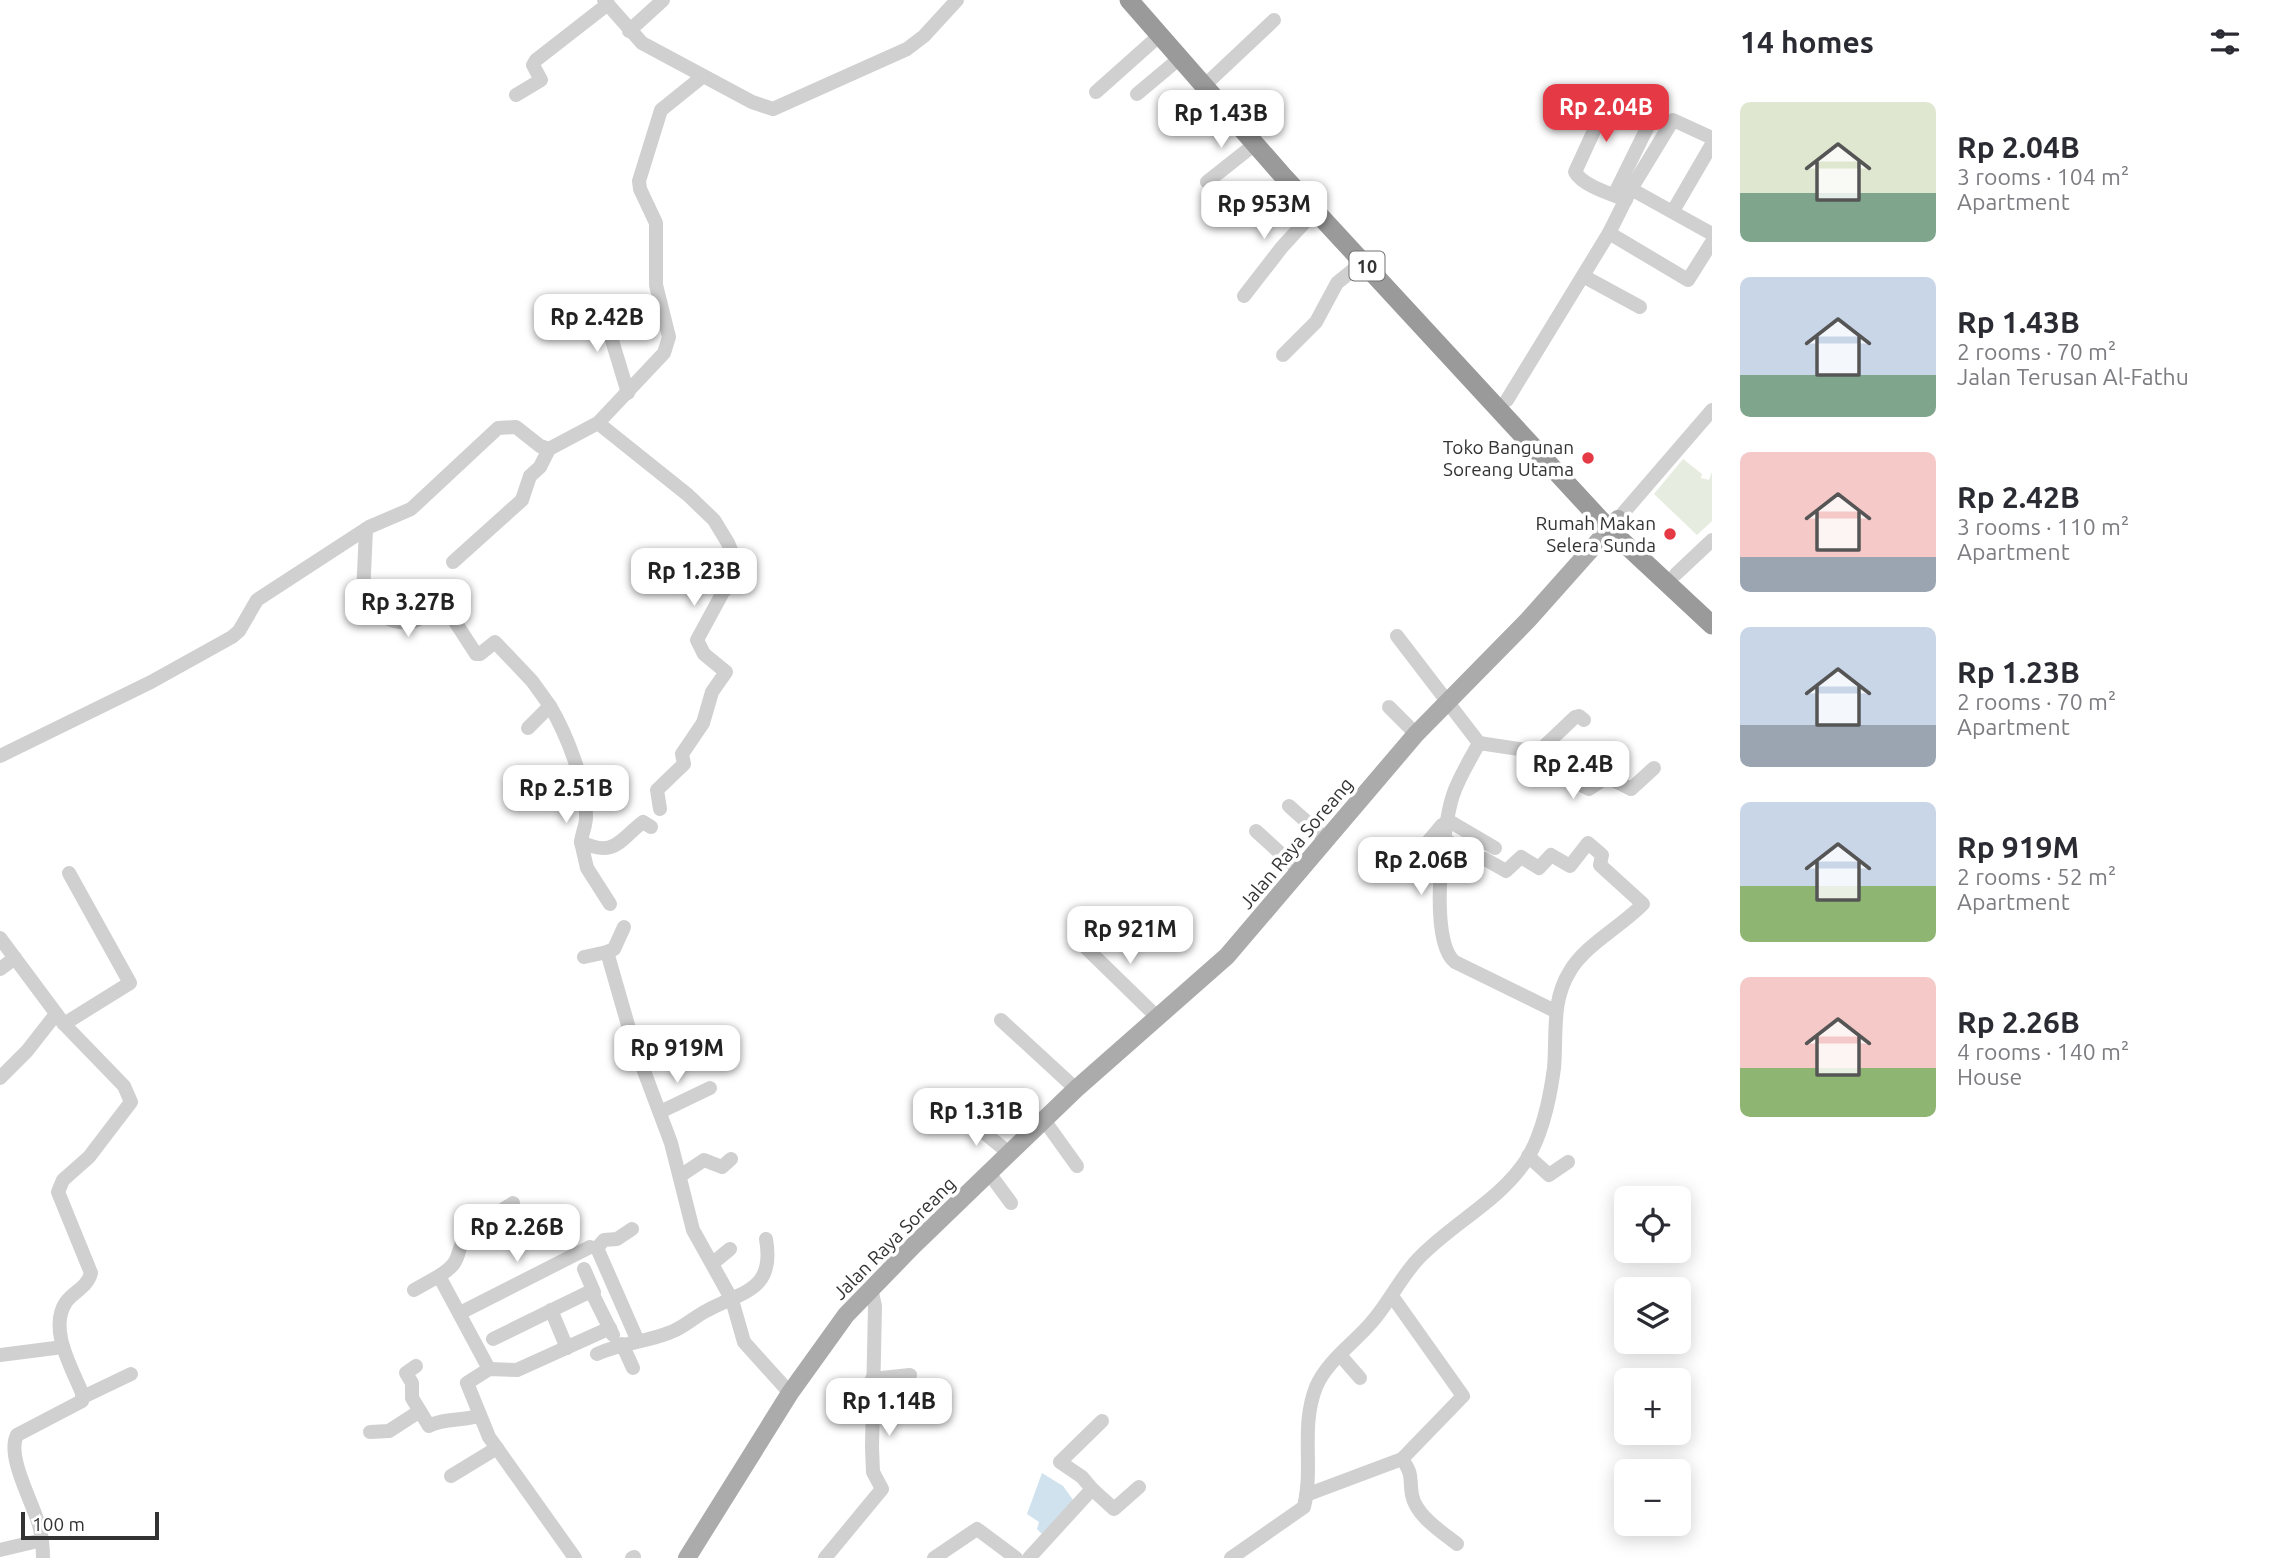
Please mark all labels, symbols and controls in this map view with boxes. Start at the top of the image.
icon: filters [2206,23,2244,61]
text: 14 homes [1740,25,1874,59]
pin: Rp 2.04B [1534,85,1678,144]
pin: Rp 1.43B [1149,90,1293,150]
text: Rp 2.04B [1559,94,1653,119]
text: Rp 1.43B [1174,100,1268,125]
icon: home [1796,130,1880,214]
text: Rp 2.04B [1957,130,2080,164]
text: 3 rooms · 104 m² [1957,164,2129,189]
pin: Rp 953M [1199,182,1329,241]
text: Apartment [1957,189,2070,214]
text: Rp 953M [1217,191,1311,216]
road number: 10 [1350,252,1384,280]
pin: Rp 2.42B [525,294,669,354]
text: Rp 2.42B [550,304,644,329]
icon: home [1796,305,1880,389]
text: Rp 1.43B [1957,305,2080,339]
text: 2 rooms · 70 m² [1957,339,2116,364]
text: Jalan Terusan Al-Fathu [1957,364,2189,389]
place label: Toko Bangunan Soreang Utama [1443,436,1574,480]
marker: Toko Bangunan Soreang Utama [1580,450,1596,466]
icon: home [1796,480,1880,564]
text: Rp 2.42B [1957,480,2080,514]
place label: Rumah Makan Selera Sunda [1535,512,1656,556]
text: 3 rooms · 110 m² [1957,514,2129,539]
marker: Rumah Makan Selera Sunda [1662,526,1678,542]
text: Apartment [1957,539,2070,564]
pin: Rp 1.23B [622,548,766,608]
text: Rp 1.23B [647,558,741,583]
pin: Rp 3.27B [336,580,480,639]
text: Rp 3.27B [361,589,455,614]
icon: home [1796,655,1880,739]
text: Rp 1.23B [1957,655,2080,689]
text: 2 rooms · 70 m² [1957,689,2116,714]
text: Apartment [1957,714,2070,739]
pin: Rp 2.4B [1508,742,1638,801]
text: Rp 2.4B [1532,751,1614,776]
pin: Rp 2.51B [494,766,638,825]
street label: Jalan Raya Soreang [1235,773,1357,913]
text: Rp 2.51B [519,775,613,800]
icon: home [1796,830,1880,914]
text: Rp 919M [1957,830,2079,864]
pin: Rp 2.06B [1349,838,1493,897]
text: Rp 2.06B [1374,847,1468,872]
text: 2 rooms · 52 m² [1957,864,2116,889]
text: Apartment [1957,889,2070,914]
pin: Rp 921M [1065,906,1195,966]
text: Rp 921M [1083,916,1177,941]
icon: home [1796,1005,1880,1089]
text: Rp 2.26B [1957,1005,2080,1039]
pin: Rp 919M [612,1026,742,1085]
text: Rp 919M [630,1035,724,1060]
text: 4 rooms · 140 m² [1957,1039,2129,1064]
text: House [1957,1064,2022,1089]
pin: Rp 1.31B [904,1088,1048,1148]
text: Rp 1.31B [929,1098,1023,1123]
street label: Jalan Raya Soreang [828,1172,960,1304]
map controls [1614,1186,1691,1536]
button: locate [1614,1186,1691,1263]
pin: Rp 2.26B [445,1204,589,1264]
text: Rp 2.26B [470,1214,564,1239]
button: layers [1614,1277,1691,1354]
button: + [1614,1368,1691,1445]
pin: Rp 1.14B [817,1378,961,1438]
text: Rp 1.14B [842,1388,936,1413]
button: − [1614,1459,1691,1536]
scale bar [21,1509,159,1541]
text: 100 m [32,1513,85,1535]

